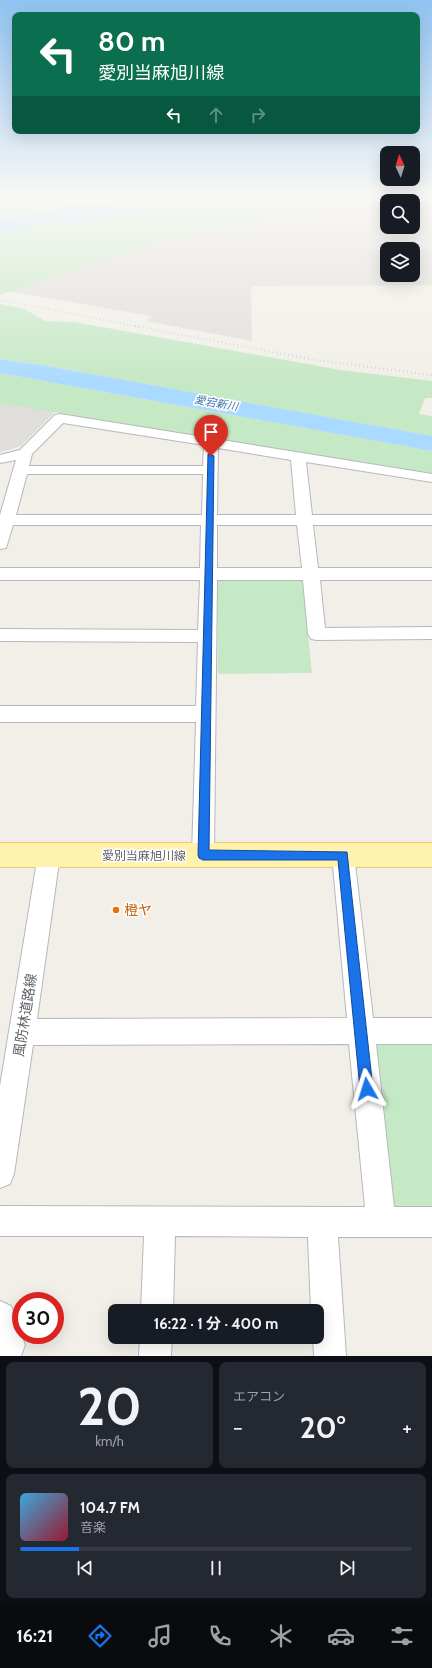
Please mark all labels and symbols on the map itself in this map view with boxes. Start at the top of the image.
north arrow [380,146,420,186]
water label: 愛宕新川 [193,392,240,414]
pin [194,415,228,456]
street label: 愛別当麻旭川線 [102,848,186,863]
place label: 橙ヤ [124,901,152,919]
marker: 橙ヤ [111,905,121,915]
street label: 風防林道路線 [10,972,40,1058]
position arrow [346,1068,388,1110]
speed limit sign: 30 [12,1292,64,1344]

